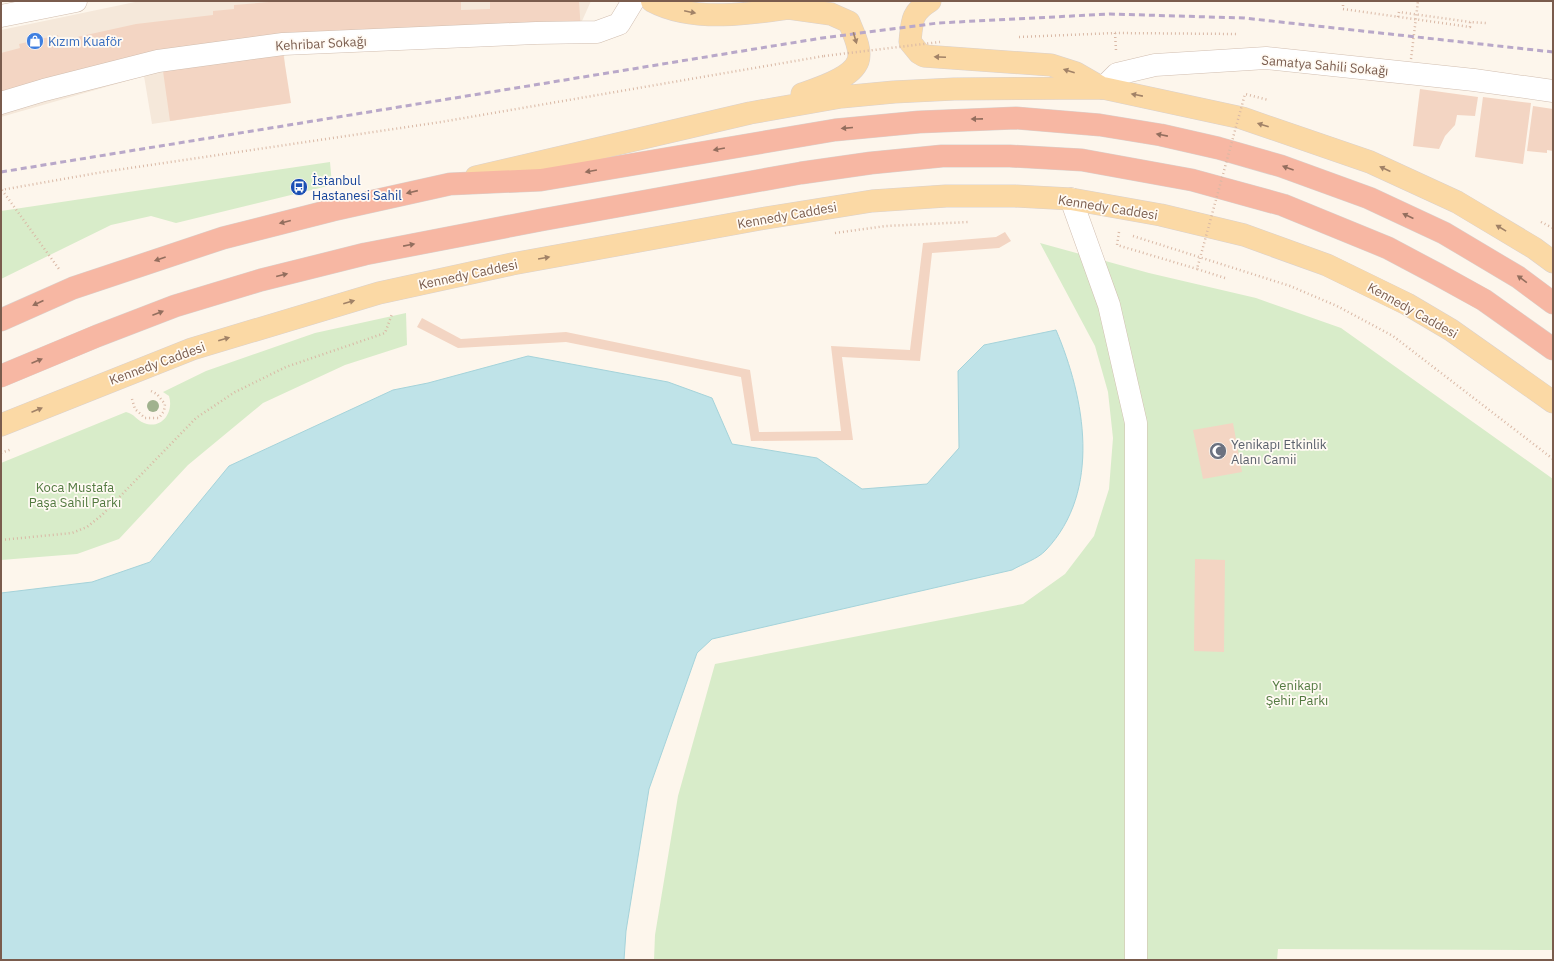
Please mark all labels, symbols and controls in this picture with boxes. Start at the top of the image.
one-way arrow [683,9,696,15]
shop icon: Kızım Kuaför [25,31,45,51]
place label: Kızım Kuaför [48,33,122,50]
street label: Kehribar Sokağı [275,33,367,54]
one-way arrow [852,33,858,45]
street label: Samatya Sahili Sokağı [1261,51,1389,80]
one-way arrow [933,54,946,60]
one-way arrow [1062,67,1074,73]
one-way arrow [1131,92,1143,98]
one-way arrow [970,116,983,122]
one-way arrow [1257,122,1269,128]
one-way arrow [841,125,854,132]
one-way arrow [1156,132,1168,138]
one-way arrow [713,146,725,152]
one-way arrow [1281,165,1293,171]
one-way arrow [1380,166,1391,172]
one-way arrow [585,168,597,174]
place label: İstanbul Hastanesi Sahil [312,172,402,204]
bus stop icon: İstanbul Hastanesi Sahil [289,177,309,197]
one-way arrow [405,190,418,196]
street label: Kennedy Caddesi [1057,191,1159,224]
street label: Kennedy Caddesi [736,198,838,233]
one-way arrow [1403,213,1414,219]
one-way arrow [279,219,291,225]
one-way arrow [1495,225,1507,232]
one-way arrow [402,242,415,248]
one-way arrow [537,255,550,261]
one-way arrow [154,256,166,262]
street label: Kennedy Caddesi [417,256,519,293]
one-way arrow [276,272,288,278]
one-way arrow [1516,275,1527,284]
street label: Kennedy Caddesi [1365,279,1461,342]
one-way arrow [343,299,355,305]
one-way arrow [33,300,44,306]
one-way arrow [152,309,164,315]
one-way arrow [218,336,230,342]
street label: Kennedy Caddesi [107,338,207,389]
one-way arrow [32,358,43,364]
one-way arrow [31,406,43,412]
place label: Yenikapı Etkinlik Alanı Camii [1231,436,1327,468]
mosque icon: Yenikapı Etkinlik Alanı Camii [1208,441,1228,461]
park label: Koca Mustafa Paşa Sahil Parkı [29,479,121,511]
park label: Yenikapı Şehir Parkı [1266,677,1328,709]

